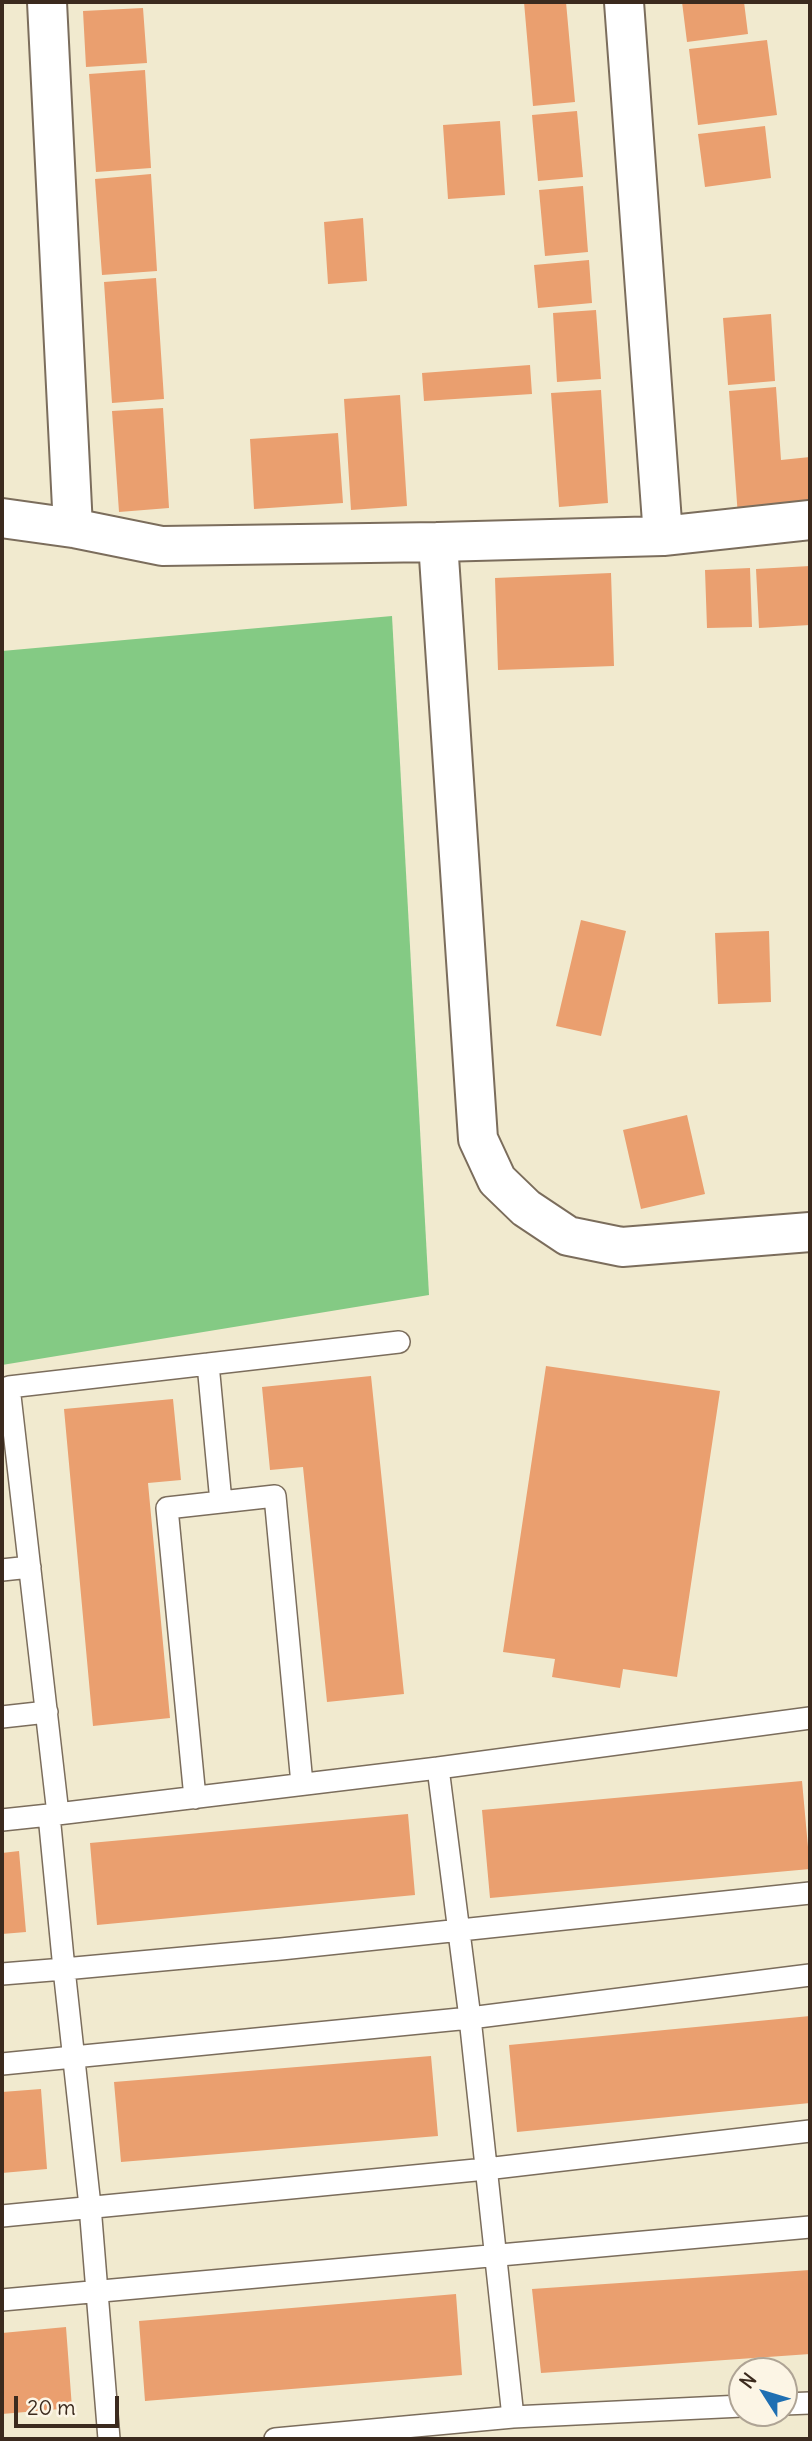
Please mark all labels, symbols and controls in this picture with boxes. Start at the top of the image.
north arrow [728,2357,798,2427]
text: N [734,2368,761,2393]
scale bar [18,2382,122,2426]
text: 20 m [27,2394,76,2421]

